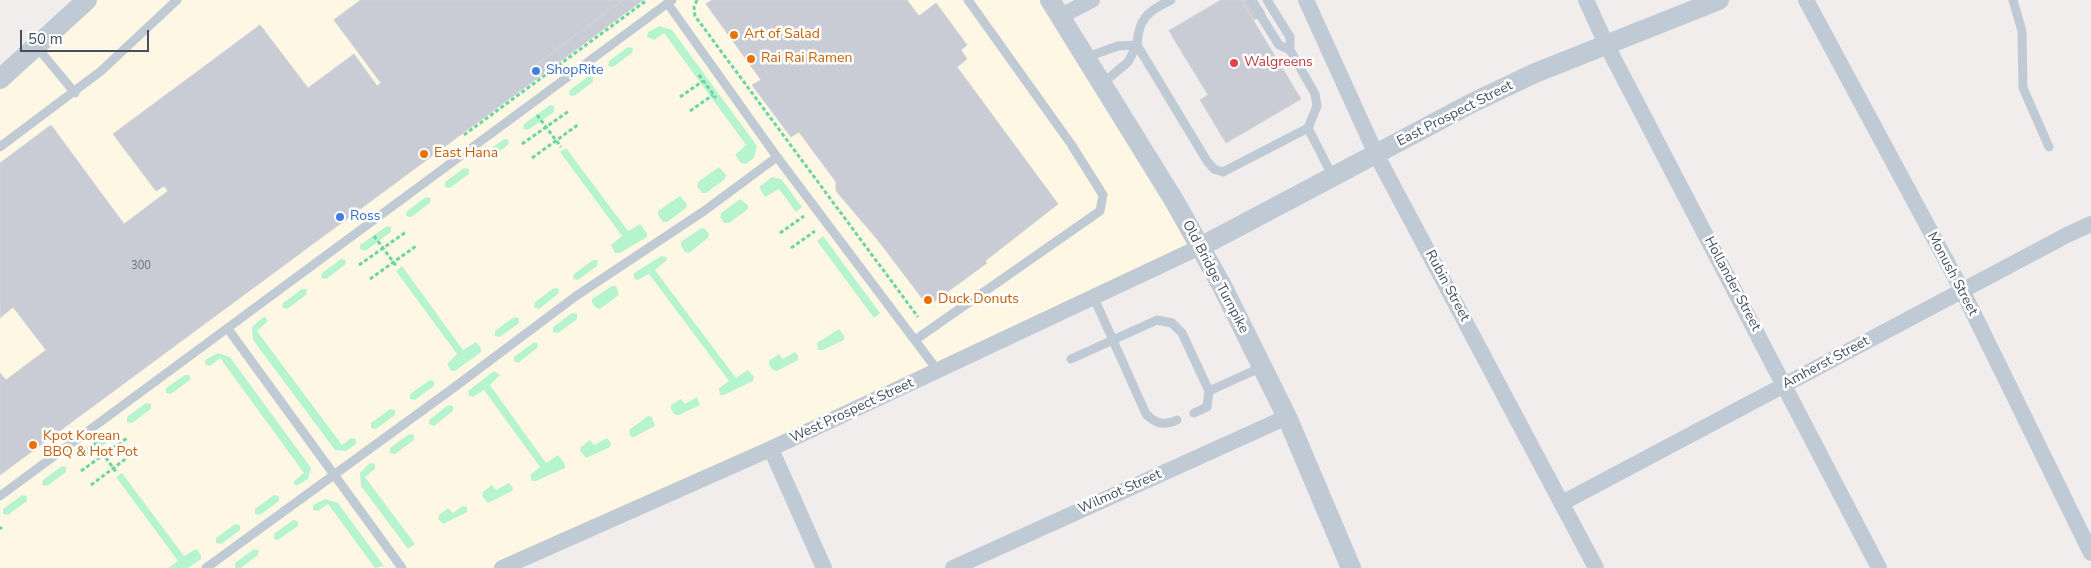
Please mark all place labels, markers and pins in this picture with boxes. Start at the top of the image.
place label: Art of Salad [744,27,820,43]
marker: Art of Salad [728,29,740,41]
place label: Rai Rai Ramen [761,51,852,67]
marker: Rai Rai Ramen [745,53,757,65]
place label: Walgreens [1244,55,1313,71]
marker: Walgreens [1228,57,1240,69]
place label: ShopRite [546,63,603,79]
marker: ShopRite [530,65,542,77]
place label: East Hana [434,146,498,162]
marker: East Hana [418,148,430,160]
place label: Ross [350,209,380,225]
marker: Ross [334,211,346,223]
place label: Duck Donuts [938,292,1019,308]
marker: Duck Donuts [922,294,934,306]
place label: Kpot Korean BBQ & Hot Pot [43,429,138,462]
marker: Kpot Korean BBQ & Hot Pot [27,439,39,451]

